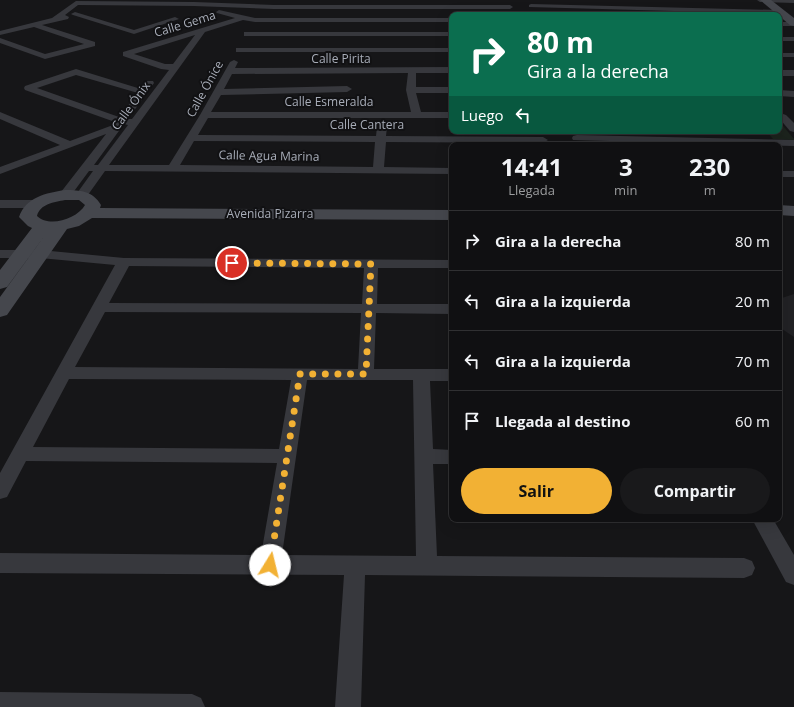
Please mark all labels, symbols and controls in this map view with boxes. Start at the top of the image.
street label: Calle Gema [152,6,218,41]
text: 80 m [527,23,594,61]
icon: right [461,28,513,80]
street label: Calle Pirita [311,50,371,67]
street label: Calle Ónice [182,57,227,120]
text: Gira a la derecha [527,59,669,83]
street label: Calle Ónix [107,77,154,133]
street label: Calle Esmeralda [285,93,374,110]
icon: left [512,104,534,126]
text: Luego [461,105,504,125]
street label: Calle Cantera [330,116,404,133]
street label: Calle Agua Marina [218,146,320,165]
text: 14:41 [501,150,562,183]
text: 3 [619,150,633,183]
text: 230 [689,150,730,183]
text: Llegada [508,181,555,199]
text: min [614,181,637,199]
text: m [704,181,716,199]
street label: Avenida Pizarra [227,205,313,222]
icon: right [461,230,483,252]
text: Gira a la derecha [495,231,621,251]
text: 80 m [735,231,770,251]
pin [215,246,249,280]
icon: arrive [221,252,243,274]
icon: left [461,290,483,312]
text: Gira a la izquierda [495,291,631,311]
text: 20 m [735,291,770,311]
icon: left [461,350,483,372]
text: Gira a la izquierda [495,351,631,371]
text: 70 m [735,351,770,371]
icon: arrive [461,410,483,432]
text: Llegada al destino [495,411,630,431]
text: 60 m [735,411,770,431]
button: Salir [461,468,612,514]
button: Compartir [620,468,770,514]
position arrow [249,544,291,586]

